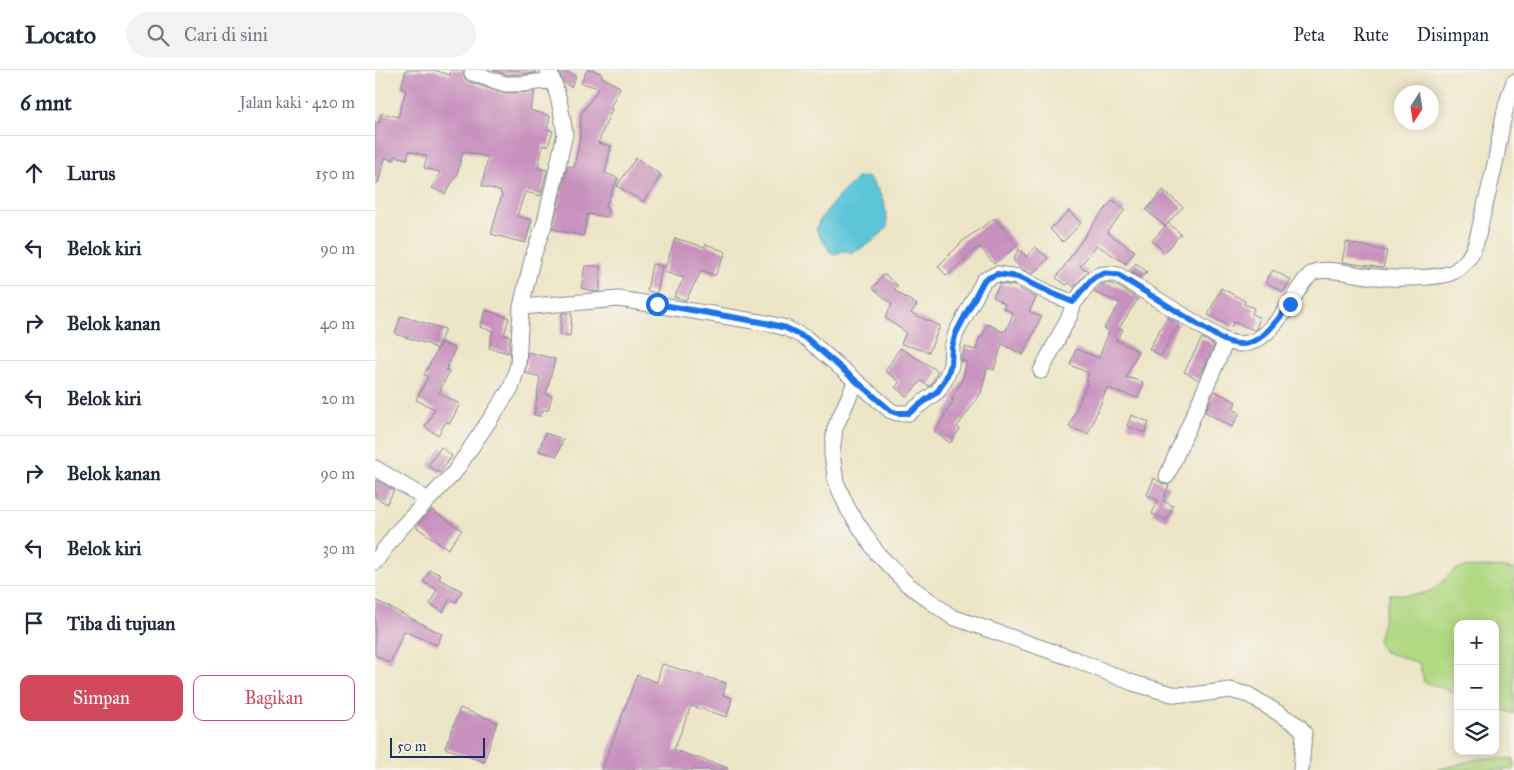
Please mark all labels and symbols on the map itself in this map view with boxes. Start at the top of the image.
north arrow [1394,85,1439,130]
route start [646,293,669,316]
route end [1279,293,1302,316]
scale bar [390,735,485,758]

